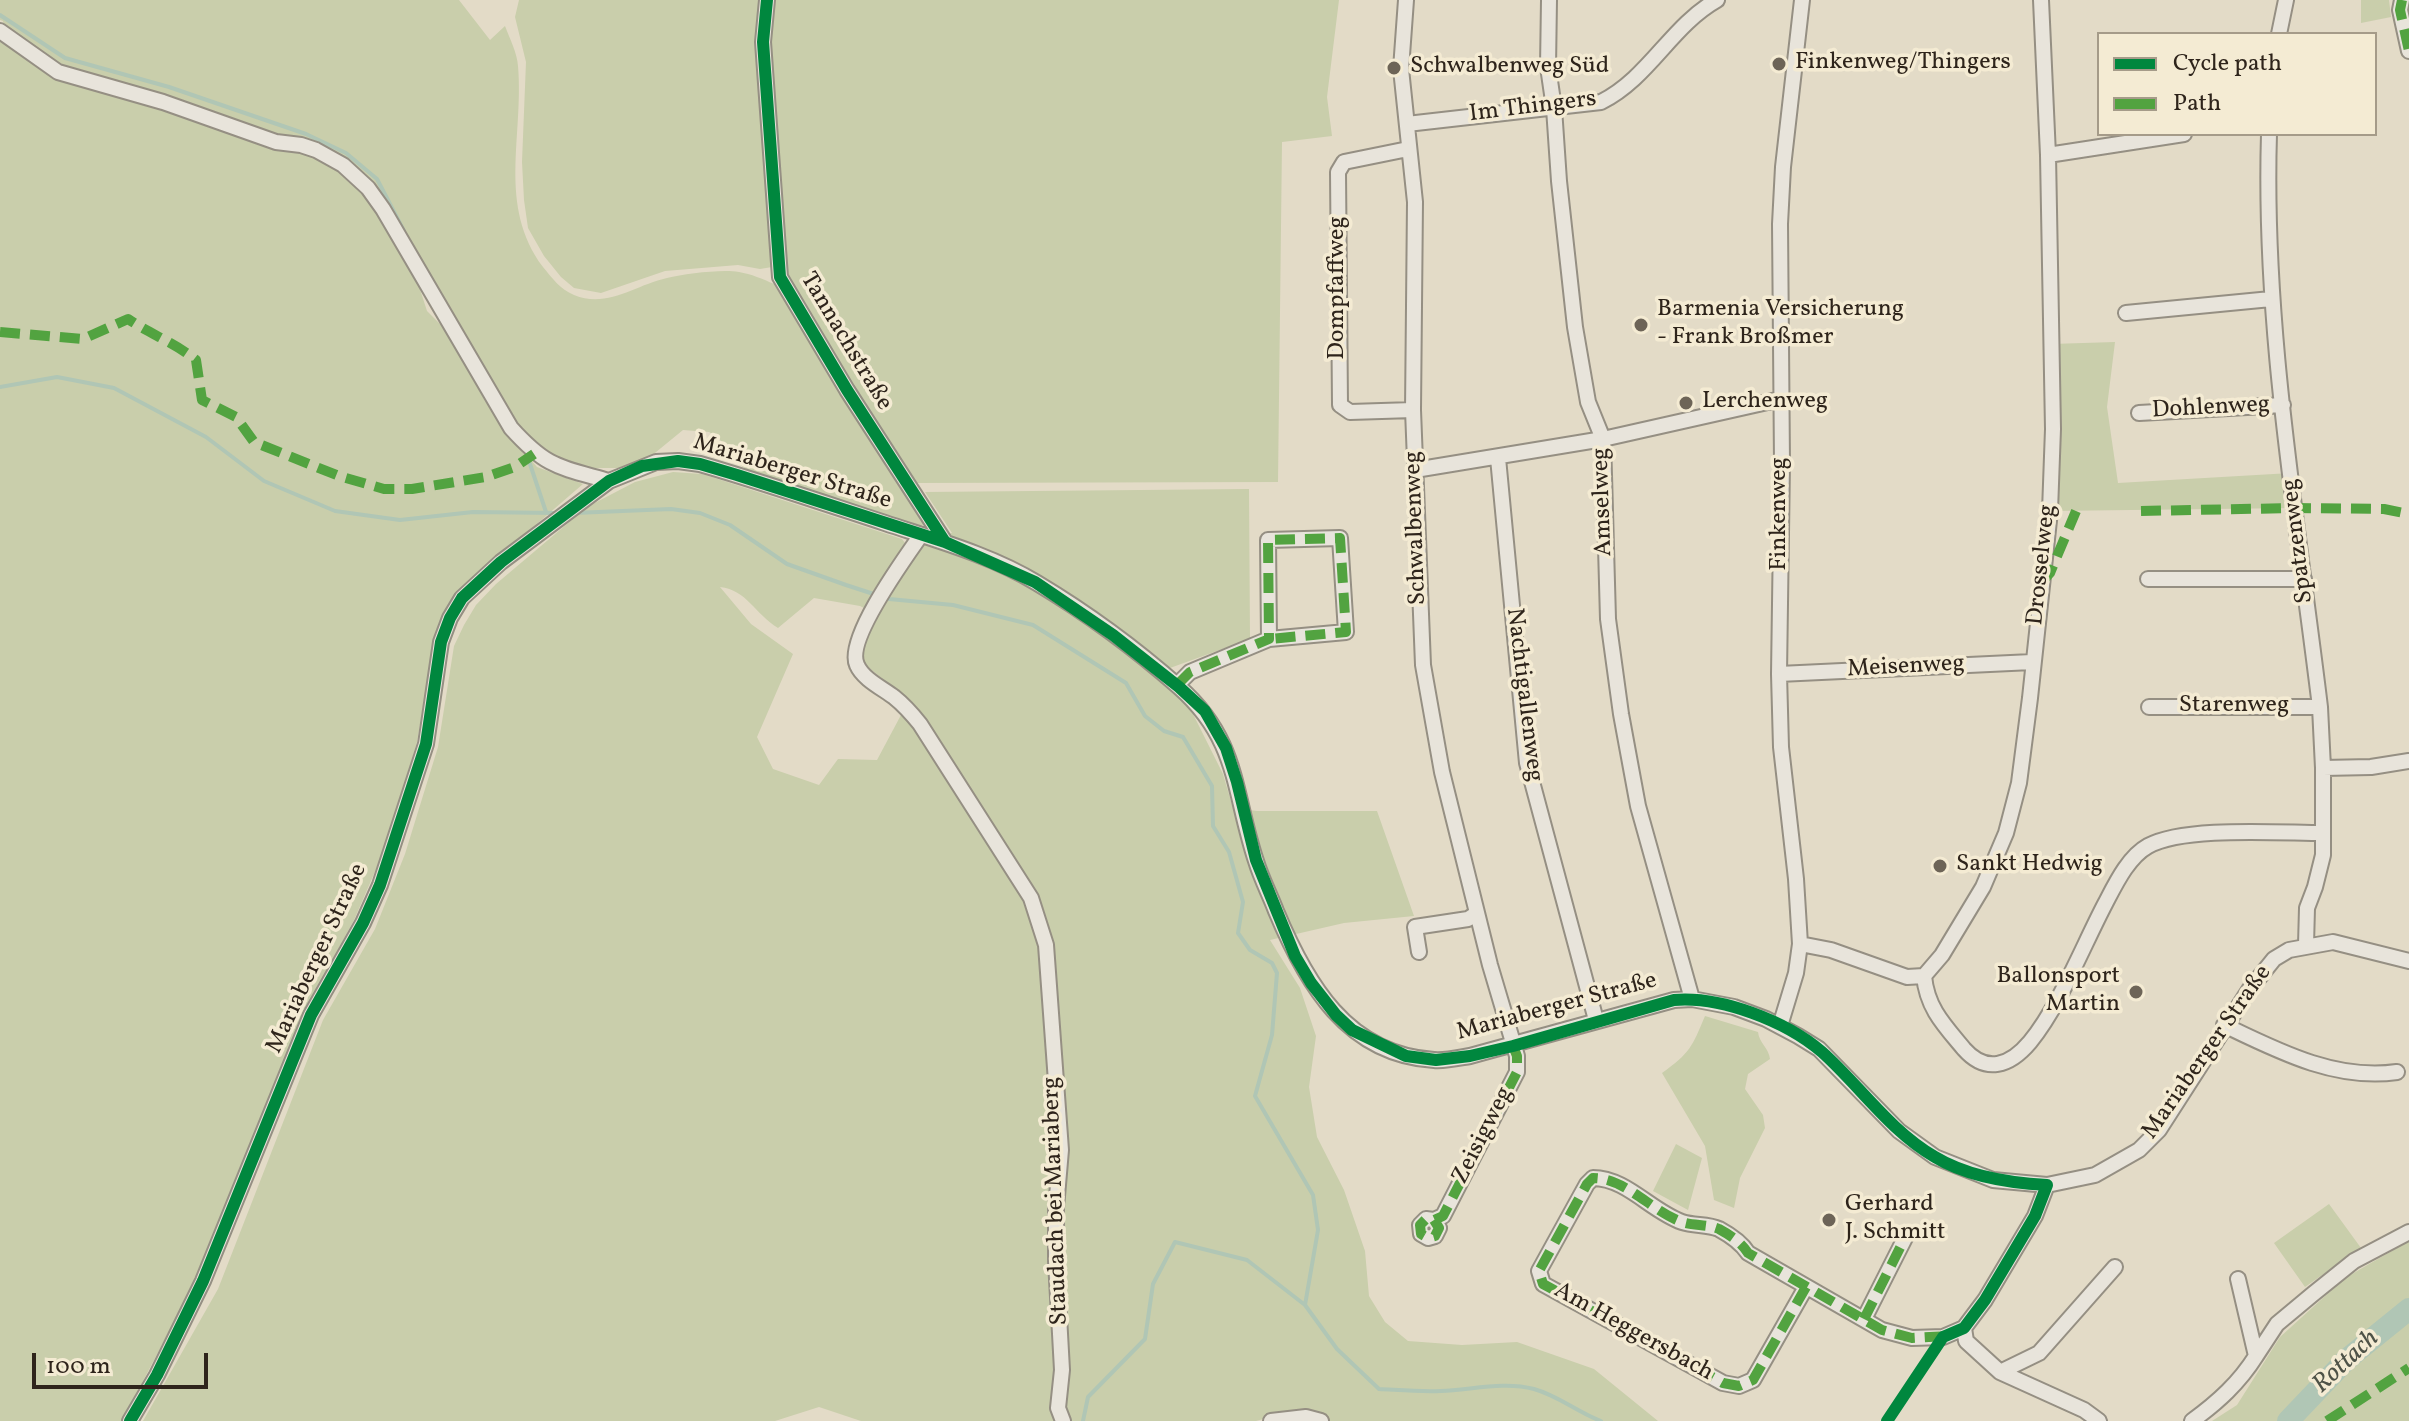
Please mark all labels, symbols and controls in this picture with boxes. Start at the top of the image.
legend [2097,32,2377,136]
text: Cycle path [2173,47,2282,81]
place label: Finkenweg/Thingers [1795,50,2011,78]
place label: Schwalbenweg Süd [1410,54,1609,82]
marker: Finkenweg/Thingers [1770,55,1788,73]
marker: Schwalbenweg Süd [1385,59,1403,77]
street label: Im Thingers [1468,86,1598,130]
text: Path [2173,87,2221,121]
street label: Dompfaffweg [1325,216,1353,360]
street label: Tannachstraße [792,268,898,416]
place label: Barmenia Versicherung - Frank Broßmer [1657,297,1904,353]
marker: Barmenia Versicherung - Frank Broßmer [1632,316,1650,334]
place label: Lerchenweg [1702,389,1828,417]
street label: Dohlenweg [2151,392,2271,426]
marker: Lerchenweg [1677,394,1695,412]
street label: Mariaberger Straße [689,429,895,517]
street label: Amselweg [1588,447,1620,557]
street label: Schwalbenweg [1400,450,1434,606]
street label: Finkenweg [1767,457,1795,571]
street label: Spatzenweg [2277,477,2321,605]
street label: Drosselweg [2022,503,2064,627]
street label: Nachtigallenweg [1498,606,1548,784]
street label: Meisenweg [1847,651,1965,685]
street label: Starenweg [2179,693,2289,721]
place label: Sankt Hedwig [1956,852,2103,880]
marker: Sankt Hedwig [1931,857,1949,875]
street label: Mariaberger Straße [261,860,375,1058]
street label: Mariaberger Straße [2137,960,2279,1146]
place label: Ballonsport Martin [1996,964,2120,1020]
street label: Mariaberger Straße [1454,967,1660,1049]
marker: Ballonsport Martin [2127,983,2145,1001]
street label: Staudach bei Mariaberg [1038,1076,1076,1326]
street label: Zeisigweg [1447,1082,1521,1190]
place label: Gerhard J. Schmitt [1845,1192,1945,1248]
marker: Gerhard J. Schmitt [1820,1211,1838,1229]
street label: Am Heggersbach [1548,1277,1718,1389]
water label: Rottach [2307,1325,2387,1401]
scale bar [36,1337,212,1387]
text: 100 m [46,1350,111,1384]

